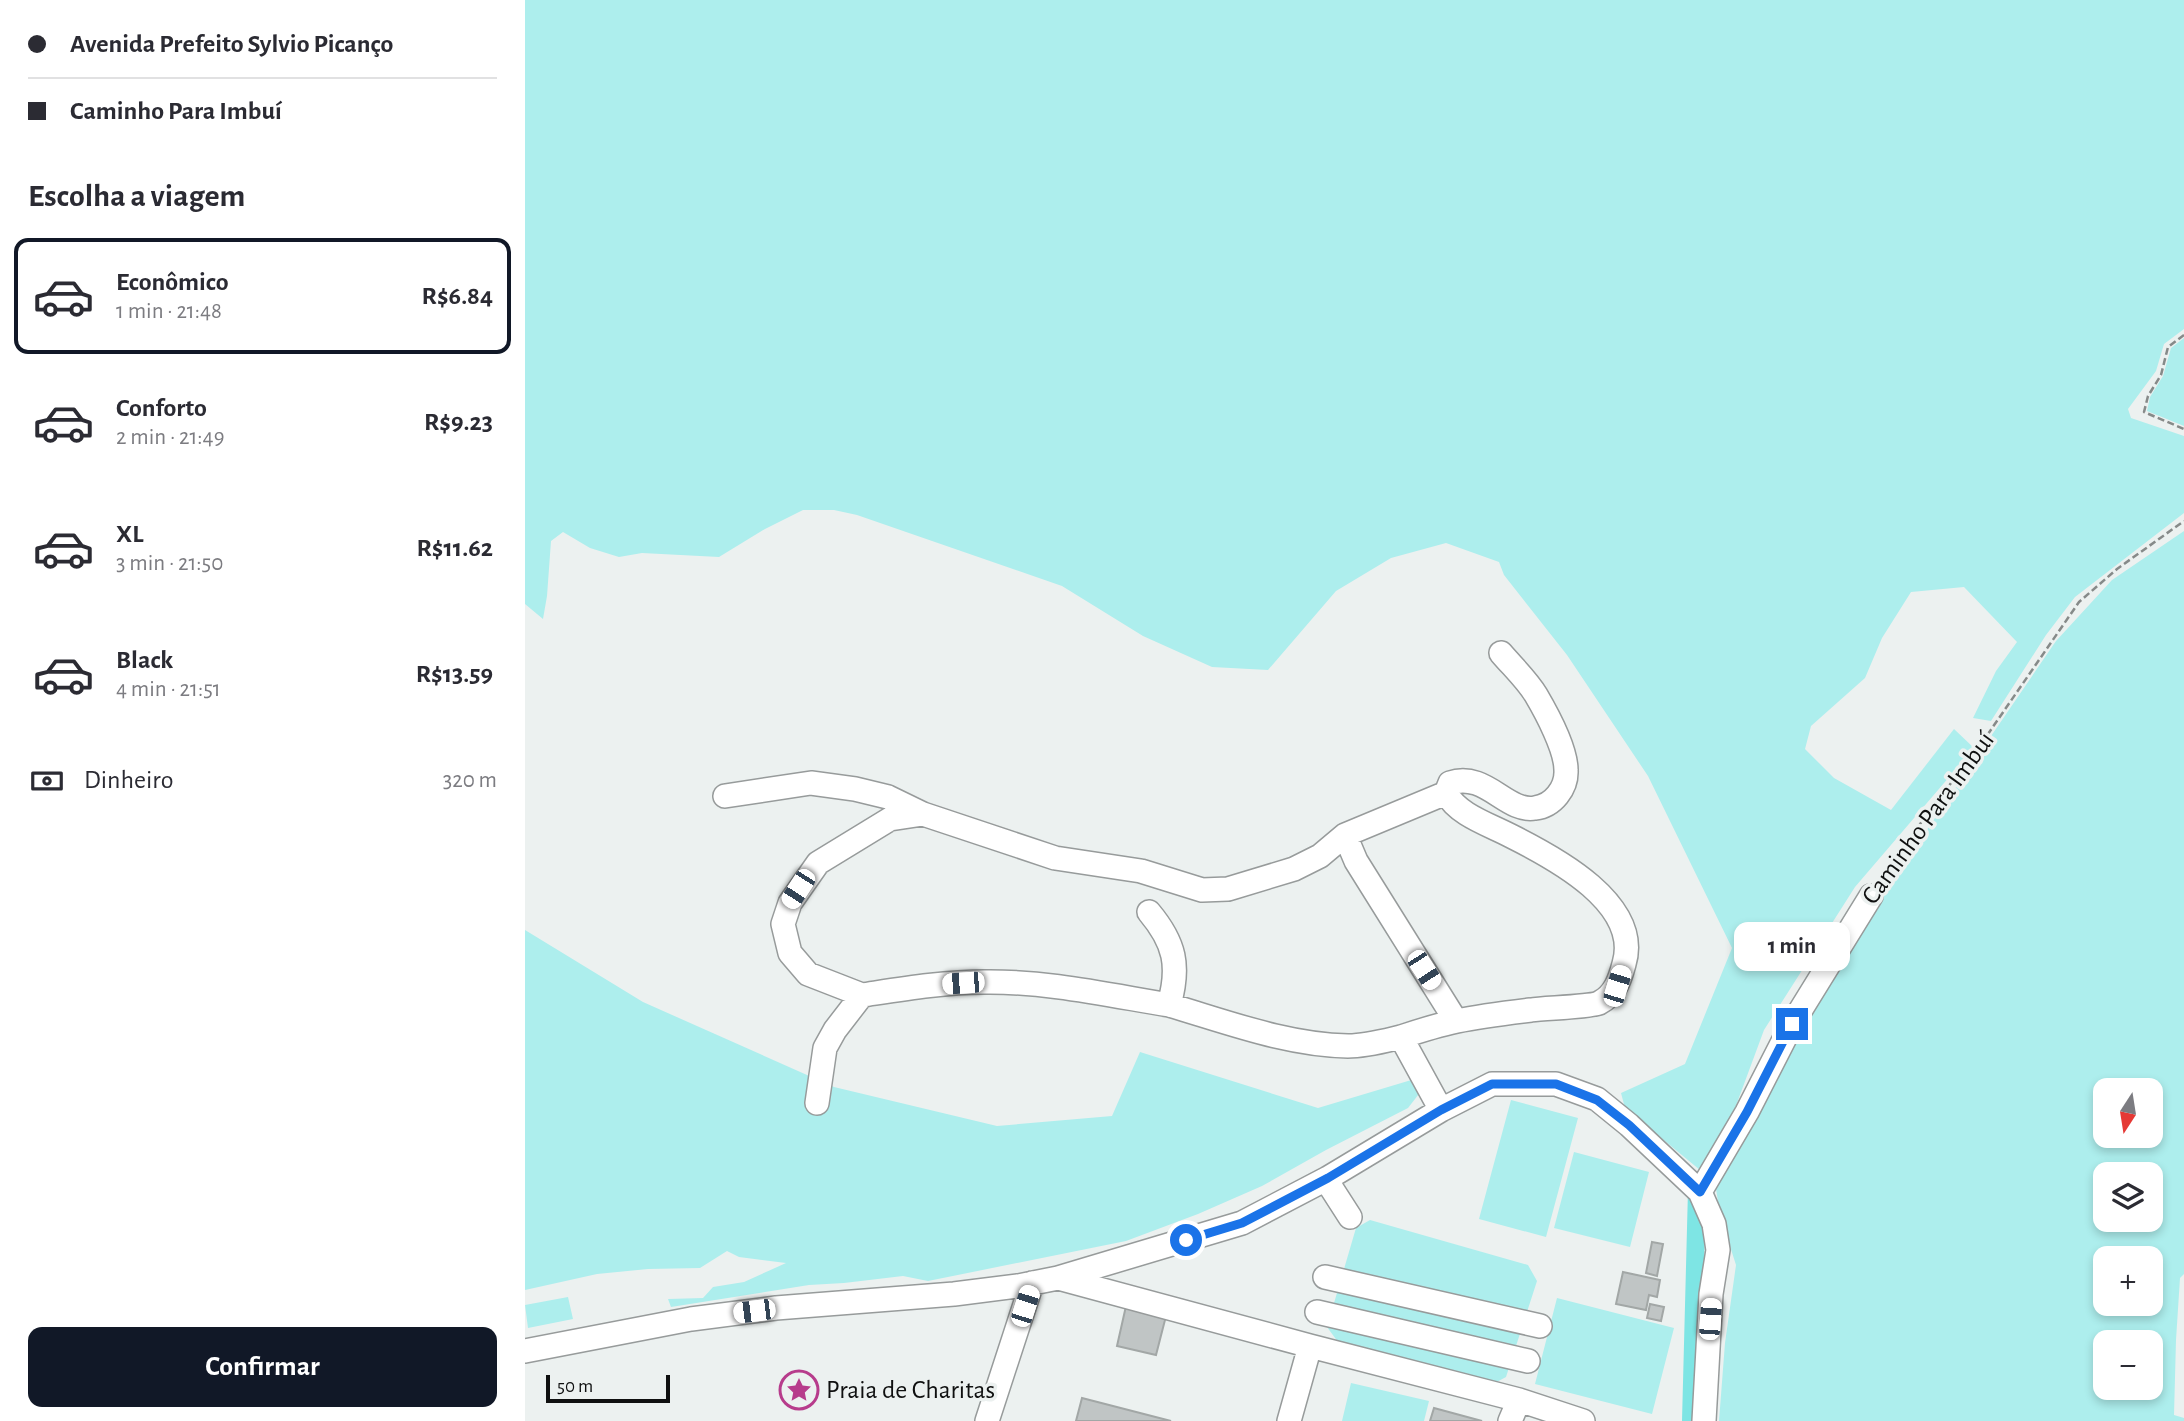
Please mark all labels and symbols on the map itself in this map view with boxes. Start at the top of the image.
street label: Caminho Para Imbuí [1857,727,1999,909]
car [778,866,819,912]
callout: 1 min [1734,922,1850,972]
car [1404,947,1445,993]
car [1601,963,1634,1009]
car [942,971,985,995]
route end [1776,1008,1808,1040]
north arrow [2093,1078,2163,1148]
route start [1170,1224,1202,1256]
car [1009,1283,1042,1329]
car [1699,1297,1722,1341]
car [732,1298,777,1324]
place icon: Praia de Charitas [778,1369,820,1411]
scale bar [546,1372,670,1404]
place label: Praia de Charitas [826,1377,995,1403]

